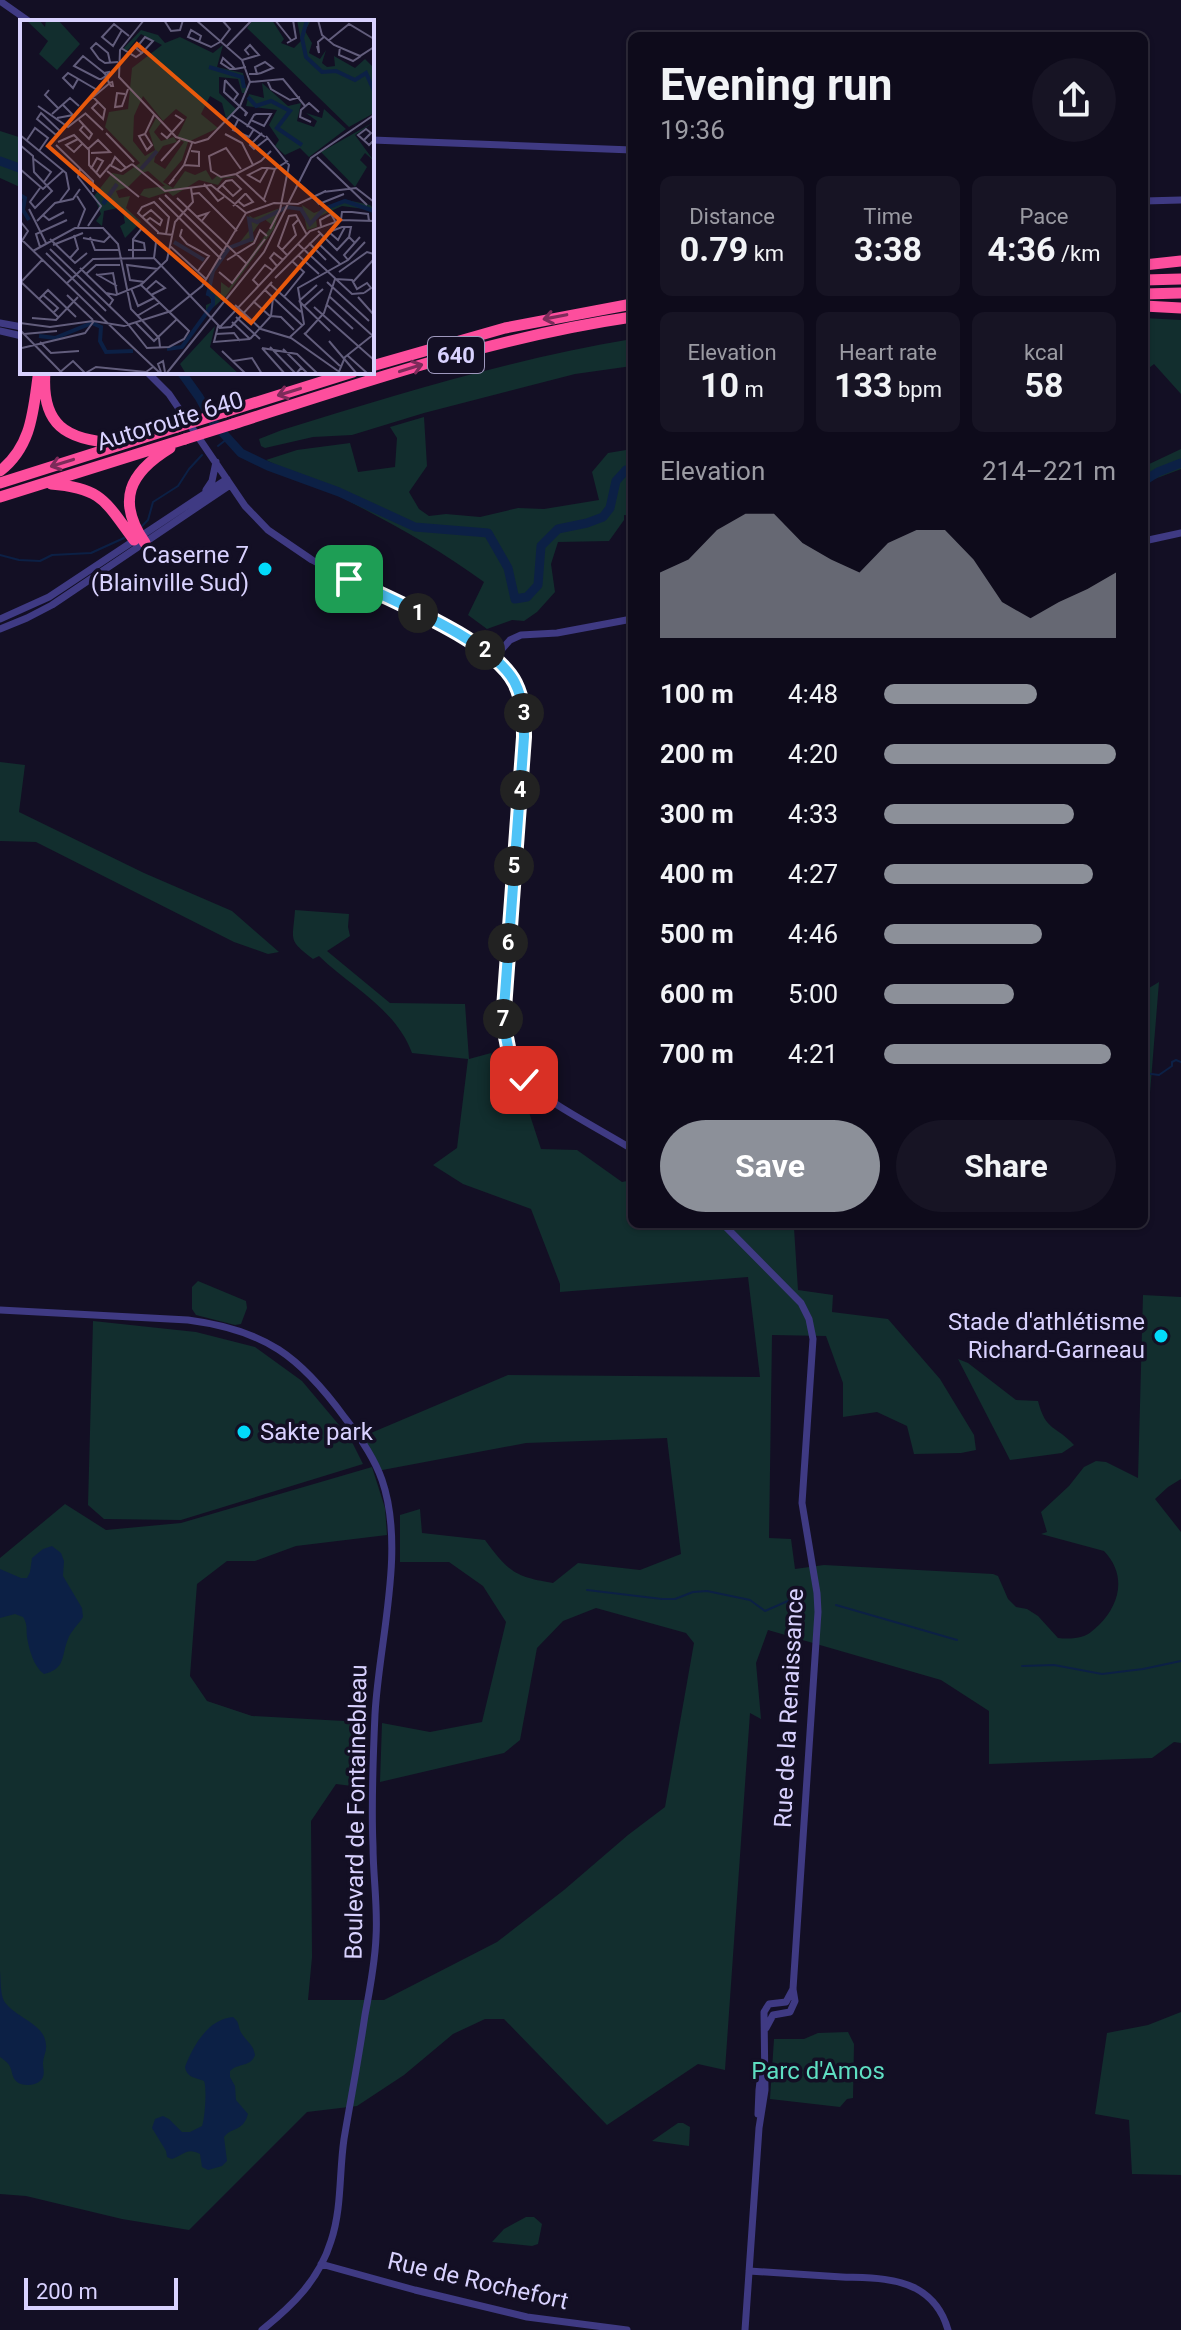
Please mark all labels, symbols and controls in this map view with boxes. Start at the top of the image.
inset map [20,20,374,374]
button: share [1032,58,1116,142]
text: Evening run [660,59,892,111]
text: 19:36 [660,115,725,145]
text: Distance [689,204,775,229]
text: Time [863,204,913,229]
text: Pace [1020,204,1068,229]
text: 0.79 [680,229,748,269]
text: 3:38 [854,229,922,269]
text: 4:36 [987,229,1056,269]
text: km [748,241,784,266]
text: /km [1056,241,1101,266]
one-way arrow [543,310,568,325]
road number: 640 [428,337,484,373]
text: Elevation [687,340,777,365]
text: Heart rate [839,340,937,365]
text: kcal [1024,340,1064,365]
one-way arrow [398,360,423,374]
text: 10 [700,365,739,405]
text: 133 [834,365,893,405]
text: 58 [1024,365,1064,405]
text: m [739,377,764,402]
text: bpm [893,377,942,402]
street label: Autoroute 640 [93,385,247,457]
one-way arrow [277,386,302,400]
text: Elevation [660,456,765,486]
text: 214–221 m [982,456,1116,486]
one-way arrow [50,457,75,472]
place label: Caserne 7 (Blainville Sud) [91,541,249,597]
pin [315,545,383,613]
icon: arrive [327,557,371,601]
marker: Caserne 7 (Blainville Sud) [256,560,274,578]
pin: 1 [398,593,438,633]
text: 1 [412,600,424,625]
pin: 2 [465,630,505,670]
text: 2 [479,637,491,662]
text: 100 m [660,679,734,709]
text: 4:48 [788,679,838,709]
pin: 3 [504,693,544,733]
text: 3 [518,700,530,725]
text: 200 m [660,739,734,769]
text: 4:20 [788,739,838,769]
pin: 4 [500,770,540,810]
text: 4 [514,777,526,802]
text: 300 m [660,799,734,829]
text: 4:33 [788,799,838,829]
pin: 5 [494,846,534,886]
text: 5 [508,853,520,878]
text: 400 m [660,859,734,889]
text: 4:27 [788,859,838,889]
text: 500 m [660,919,734,949]
text: 4:46 [788,919,838,949]
pin: 6 [488,923,528,963]
text: 6 [502,930,514,955]
text: 600 m [660,979,734,1009]
text: 5:00 [788,979,838,1009]
pin: 7 [483,999,523,1039]
text: 7 [497,1006,509,1031]
text: 700 m [660,1039,734,1069]
text: 4:21 [788,1039,838,1069]
pin [490,1046,558,1114]
icon: check [502,1058,546,1102]
button: Save [660,1120,880,1212]
button: Share [896,1120,1116,1212]
place label: Stade d'athlétisme Richard-Garneau [948,1308,1145,1364]
marker: Stade d'athlétisme Richard-Garneau [1152,1327,1170,1345]
place label: Sakte park [260,1418,374,1446]
marker: Sakte park [235,1423,253,1441]
street label: Rue de la Renaissance [769,1588,809,1828]
street label: Boulevard de Fontainebleau [339,1664,373,1960]
park label: Parc d'Amos [751,2057,885,2085]
street label: Rue de Rochefort [385,2247,571,2315]
scale bar [24,2274,178,2310]
text: 200 m [36,2279,98,2304]

